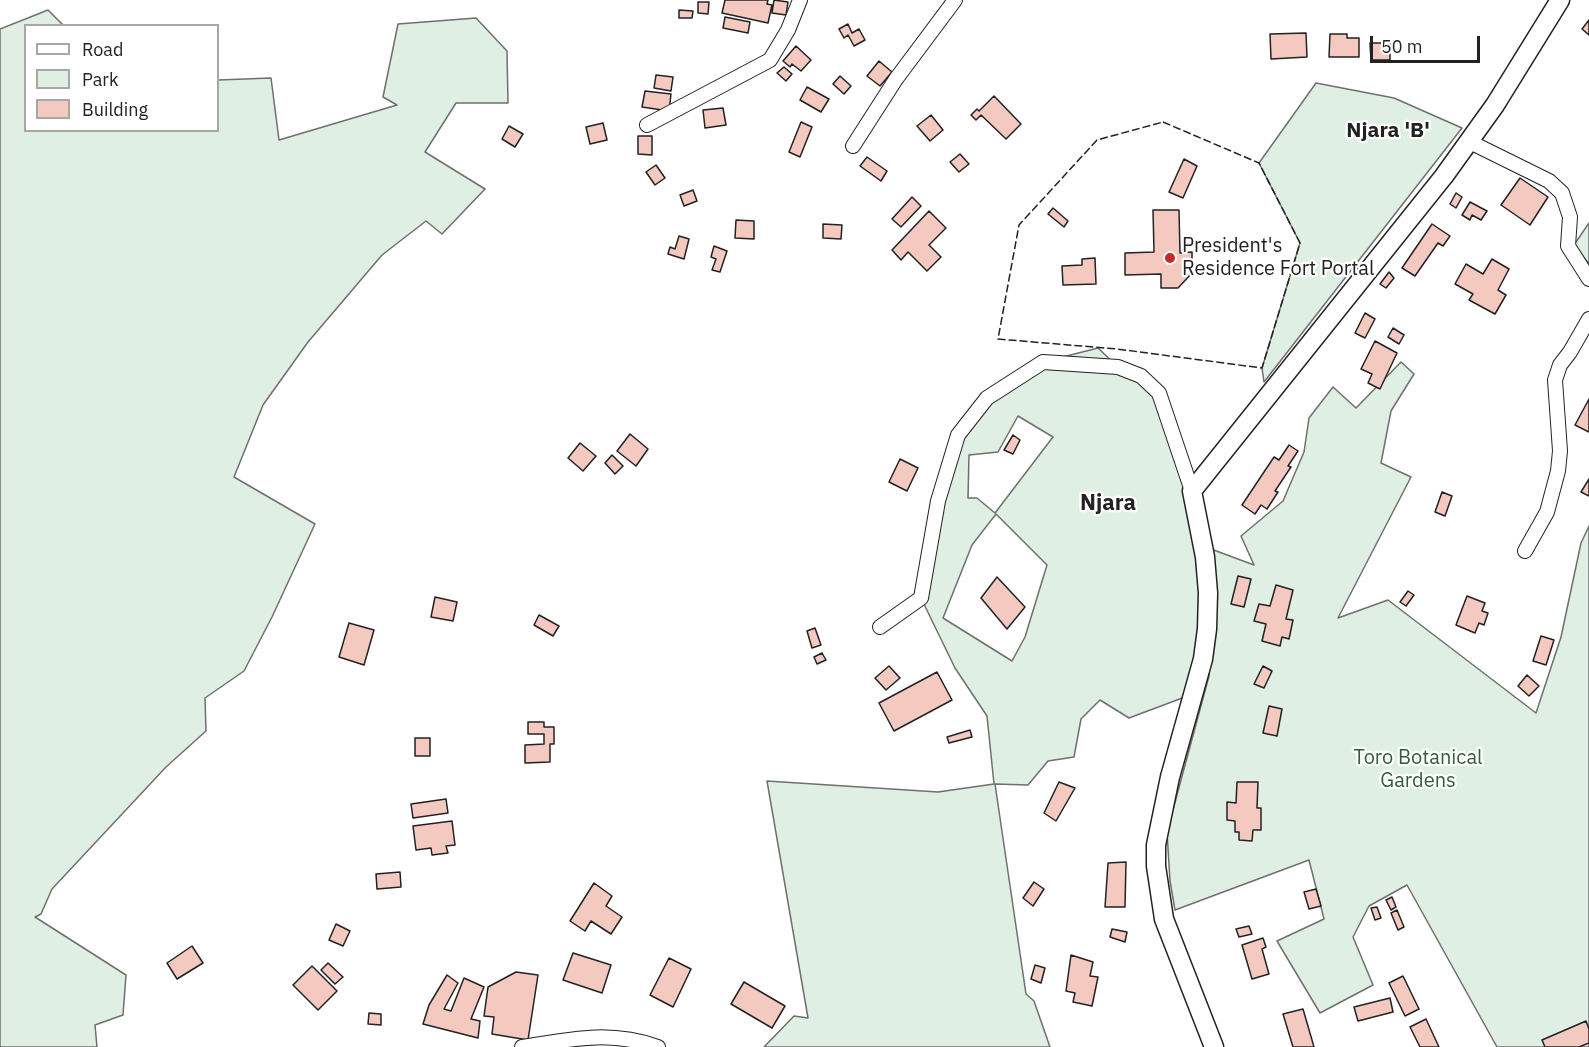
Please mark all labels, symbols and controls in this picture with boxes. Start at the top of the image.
legend [24,24,219,132]
scale bar [1373,24,1482,62]
text: 50 m [1381,35,1423,58]
text: Road [82,38,123,61]
text: Park [82,68,118,91]
text: Building [82,98,148,121]
district label: Njara 'B' [1346,118,1430,144]
place label: President's Residence Fort Portal [1182,234,1374,281]
marker: President's Residence Fort Portal [1163,251,1177,265]
district label: Njara [1080,491,1136,517]
park label: Toro Botanical Gardens [1354,746,1482,793]

